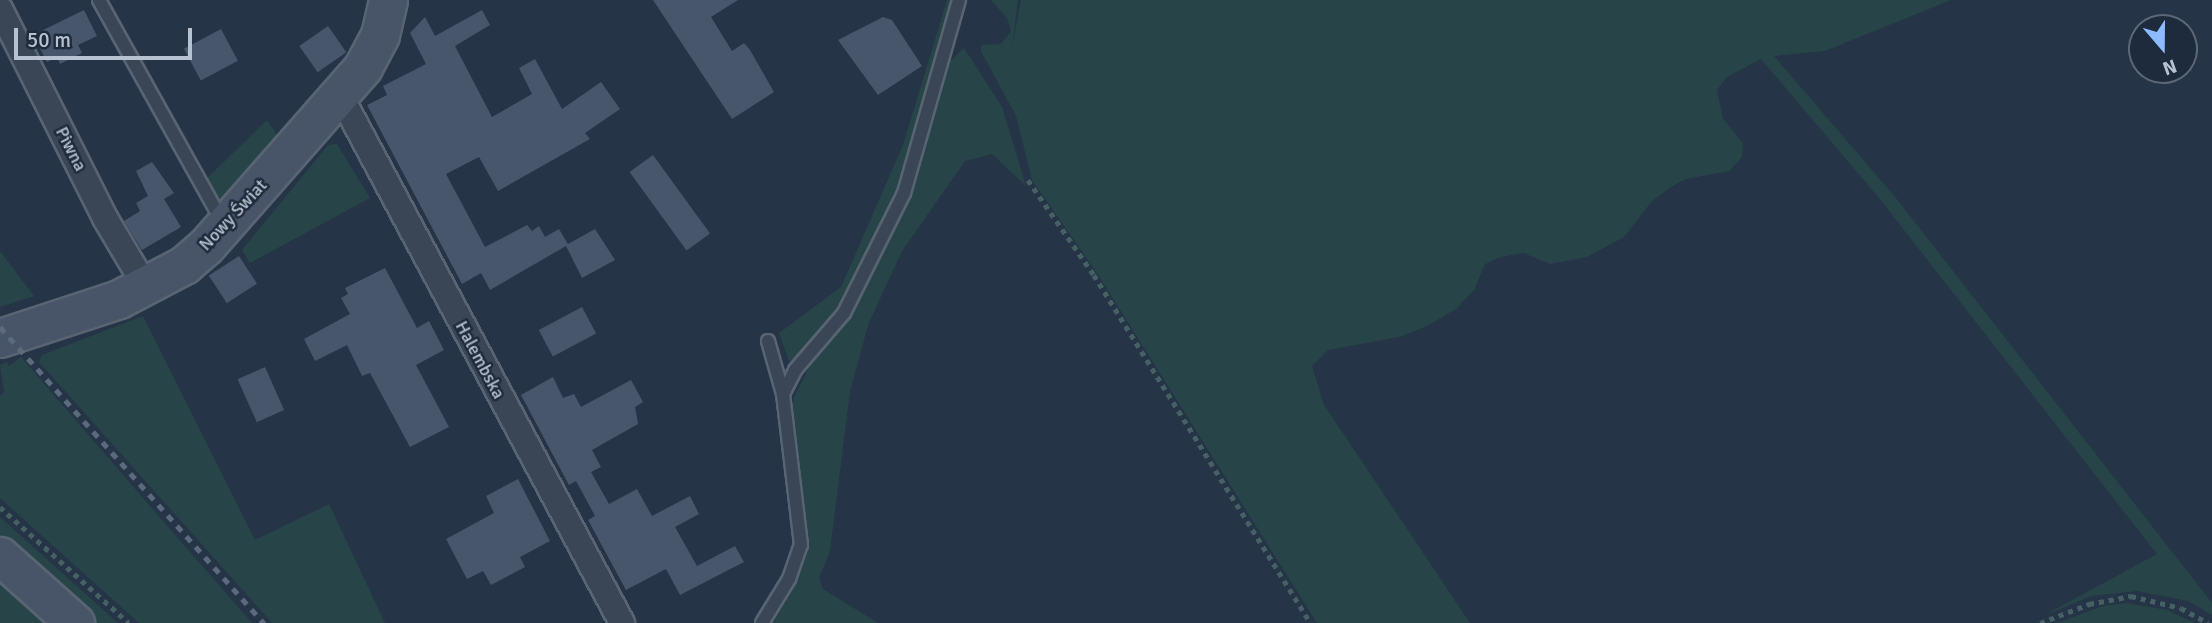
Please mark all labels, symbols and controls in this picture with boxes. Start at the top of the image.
scale bar [18,14,196,58]
north arrow [2128,14,2198,84]
text: 50 m [27,27,71,53]
text: N [2159,53,2180,80]
street label: Piwna [51,123,91,175]
street label: Nowy Świat [194,175,272,255]
street label: Halembska [450,317,510,403]

